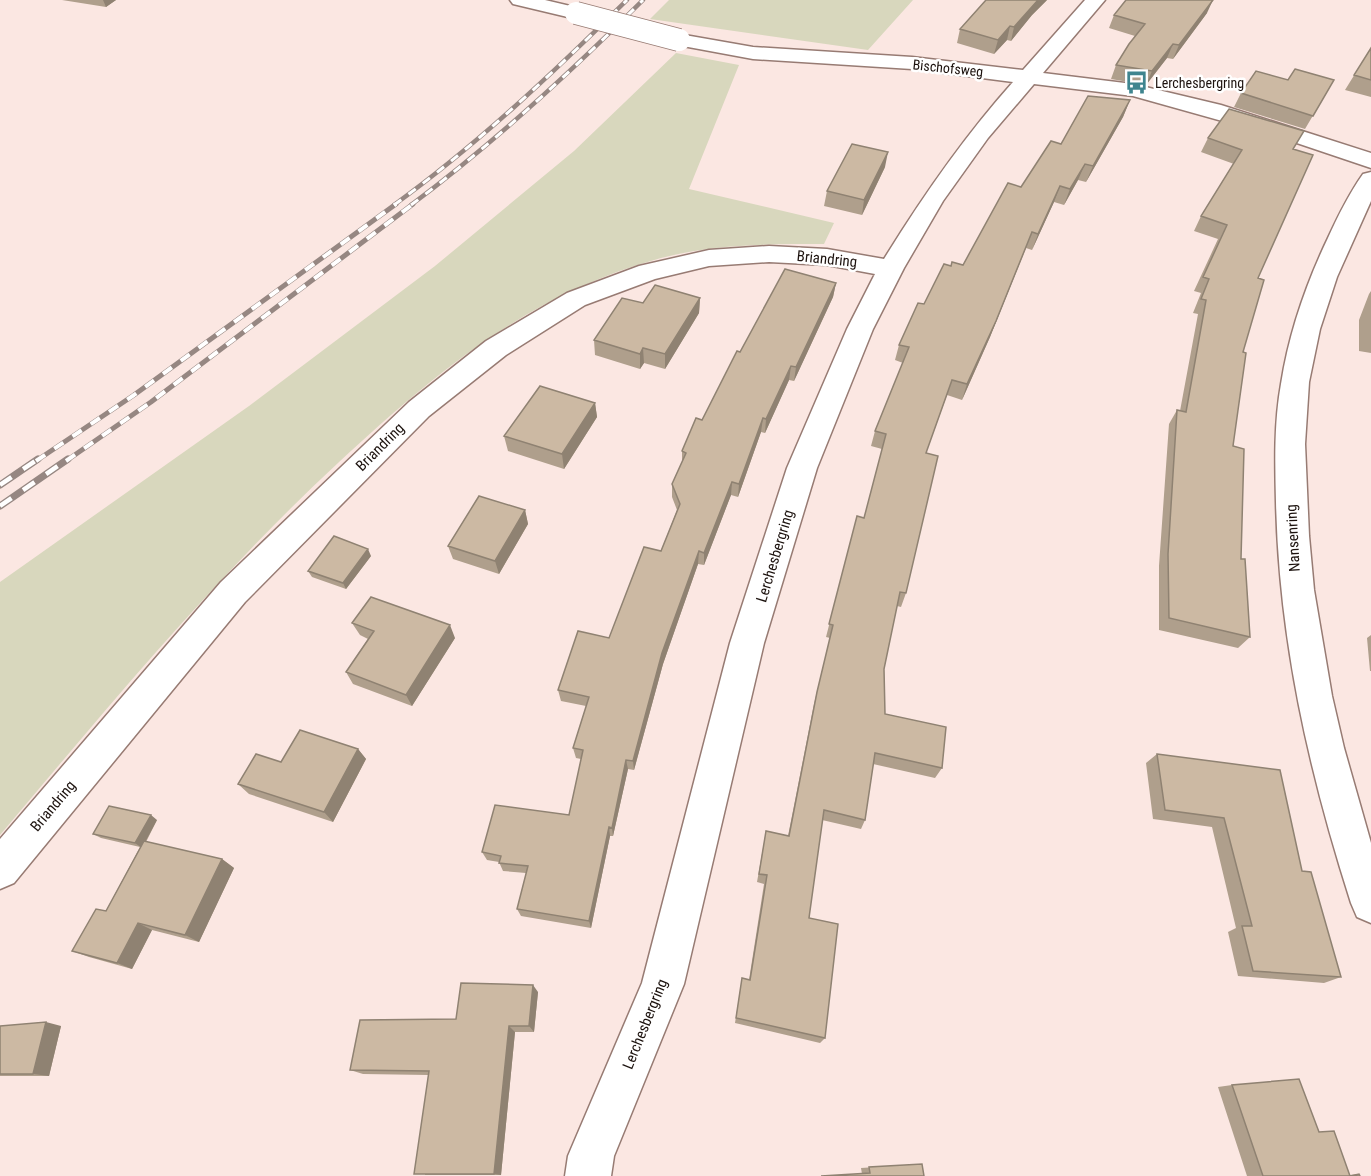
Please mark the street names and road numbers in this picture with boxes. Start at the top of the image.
street label: Bischofsweg [912,56,984,80]
street label: Briandring [796,247,858,271]
street label: Briandring [352,419,408,475]
street label: Nansenring [1282,504,1304,572]
street label: Lerchesbergring [752,508,798,604]
street label: Briandring [27,777,79,835]
street label: Lerchesbergring [619,976,671,1072]

